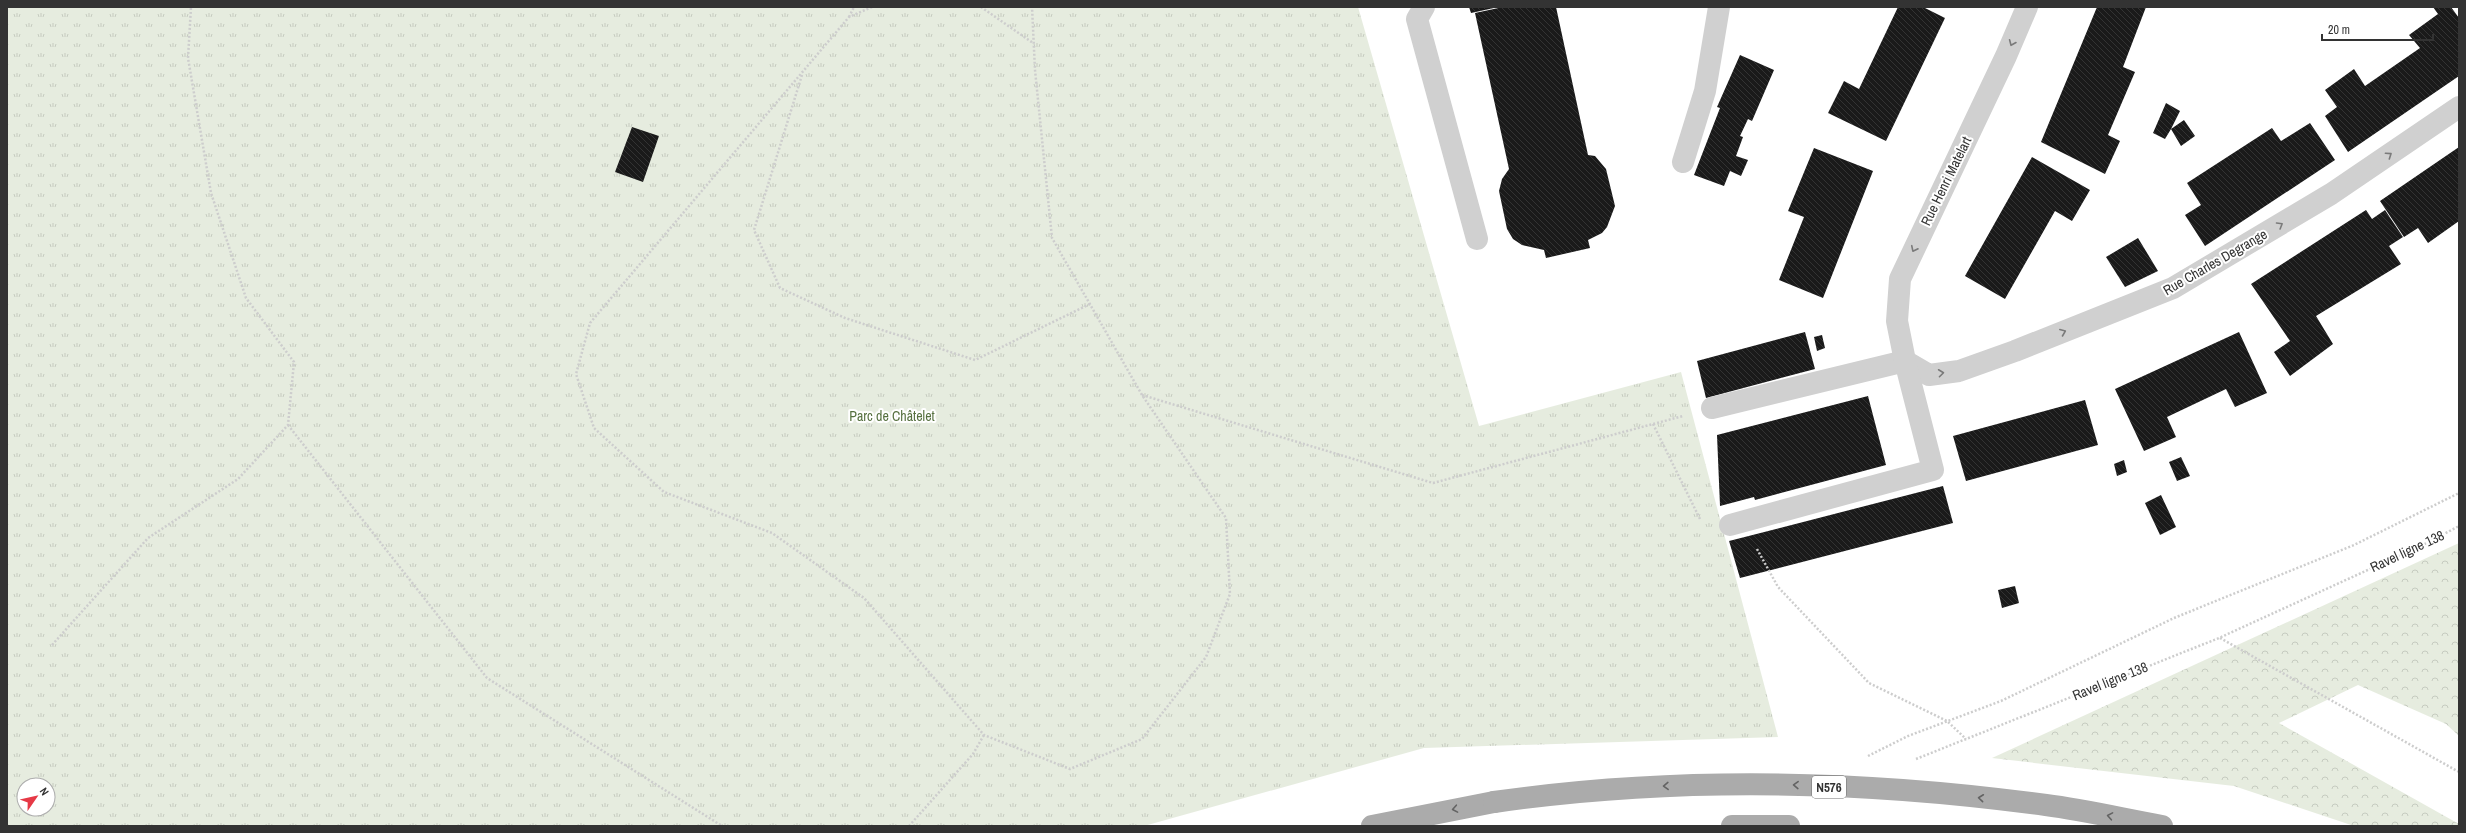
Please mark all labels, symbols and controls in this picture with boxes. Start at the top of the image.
scale bar [2322,16,2433,42]
text: 20 m [2328,22,2350,38]
one-way arrow [2008,39,2016,46]
street label: Rue Henri Matelart [1917,133,1975,229]
one-way arrow [2385,152,2392,160]
one-way arrow [2276,222,2283,229]
street label: Rue Charles Degrange [2160,225,2270,299]
one-way arrow [1911,245,1919,252]
one-way arrow [2059,329,2067,337]
one-way arrow [1938,369,1944,378]
park label: Parc de Châtelet [849,407,935,425]
street label: Ravel ligne 138 [2367,526,2447,576]
street label: Ravel ligne 138 [2070,658,2150,704]
road number: N576 [1812,776,1846,798]
north arrow [16,777,56,817]
one-way arrow [1793,781,1799,790]
one-way arrow [1663,782,1669,790]
text: N [37,785,52,798]
one-way arrow [1978,793,1984,802]
one-way arrow [1452,805,1458,813]
one-way arrow [2107,813,2113,821]

